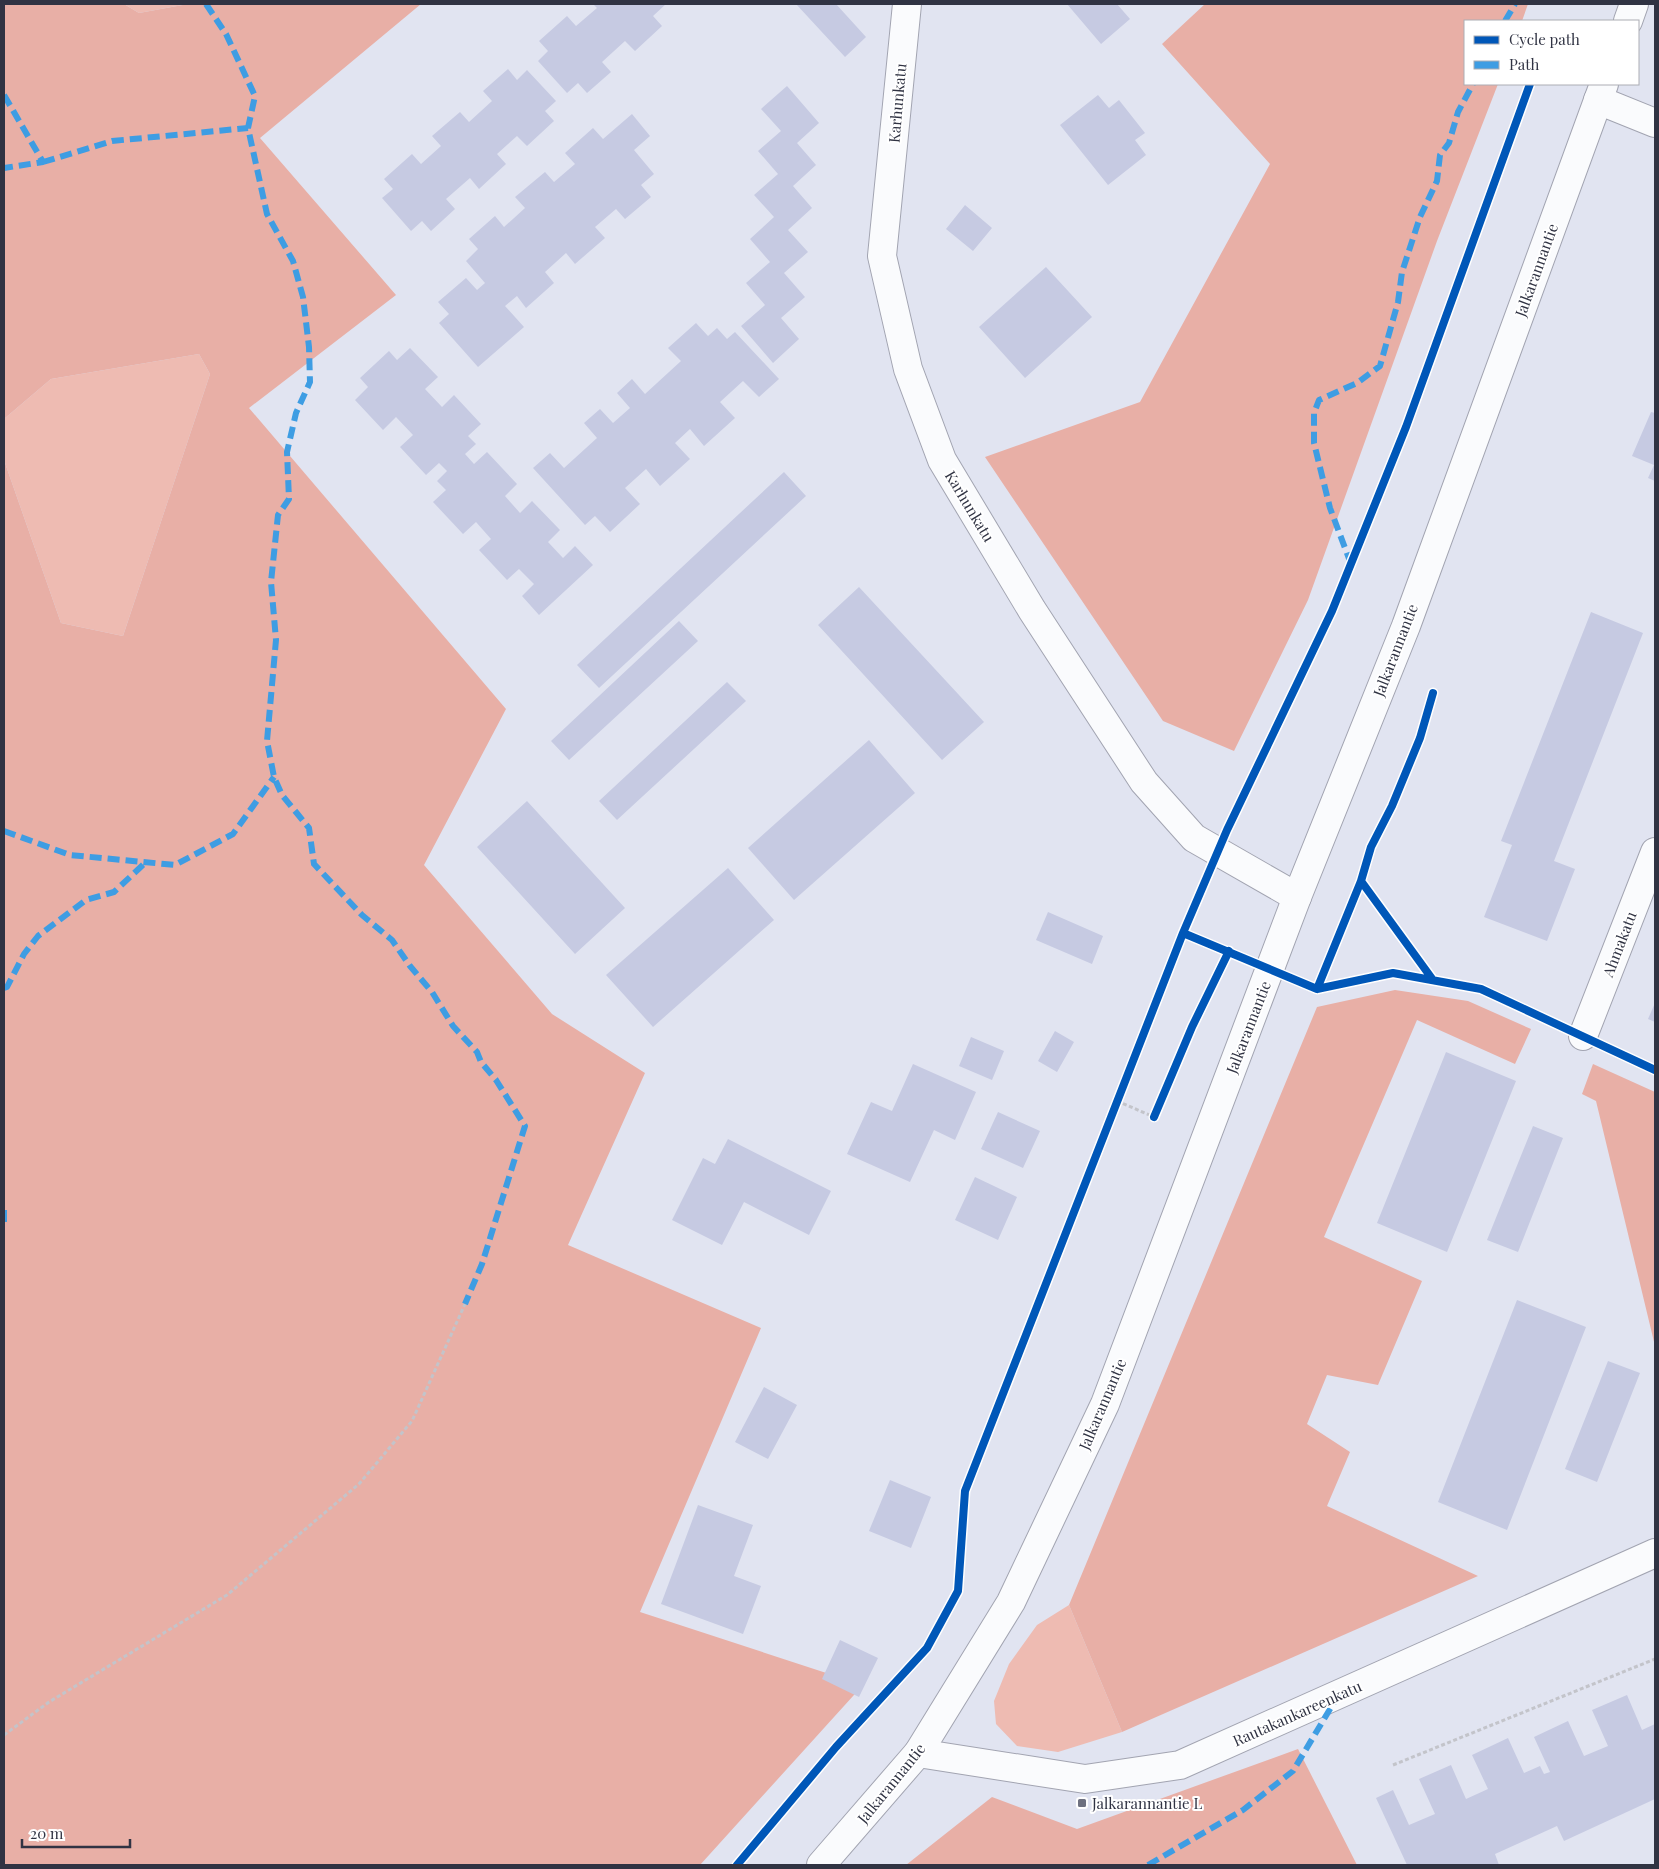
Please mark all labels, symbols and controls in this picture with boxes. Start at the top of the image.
legend [1464,20,1639,85]
text: Cycle path [1509,29,1580,49]
text: Path [1509,54,1539,74]
street label: Karhunkatu [884,62,910,144]
street label: Jalkarannantie [1510,221,1562,320]
street label: Karhunkatu [941,467,999,546]
street label: Jalkarannantie [1368,601,1422,700]
street label: Ahmakatu [1597,908,1641,981]
street label: Jalkarannantie [1221,978,1275,1077]
street label: Jalkarannantie [1073,1355,1130,1454]
street label: Rautakankareenkatu [1229,1676,1365,1750]
street label: Jalkarannantie [852,1739,930,1828]
place label: Jalkarannantie L [1091,1793,1202,1813]
marker: Jalkarannantie L [1076,1797,1088,1809]
scale bar [22,1816,130,1848]
text: 20 m [30,1823,64,1843]

